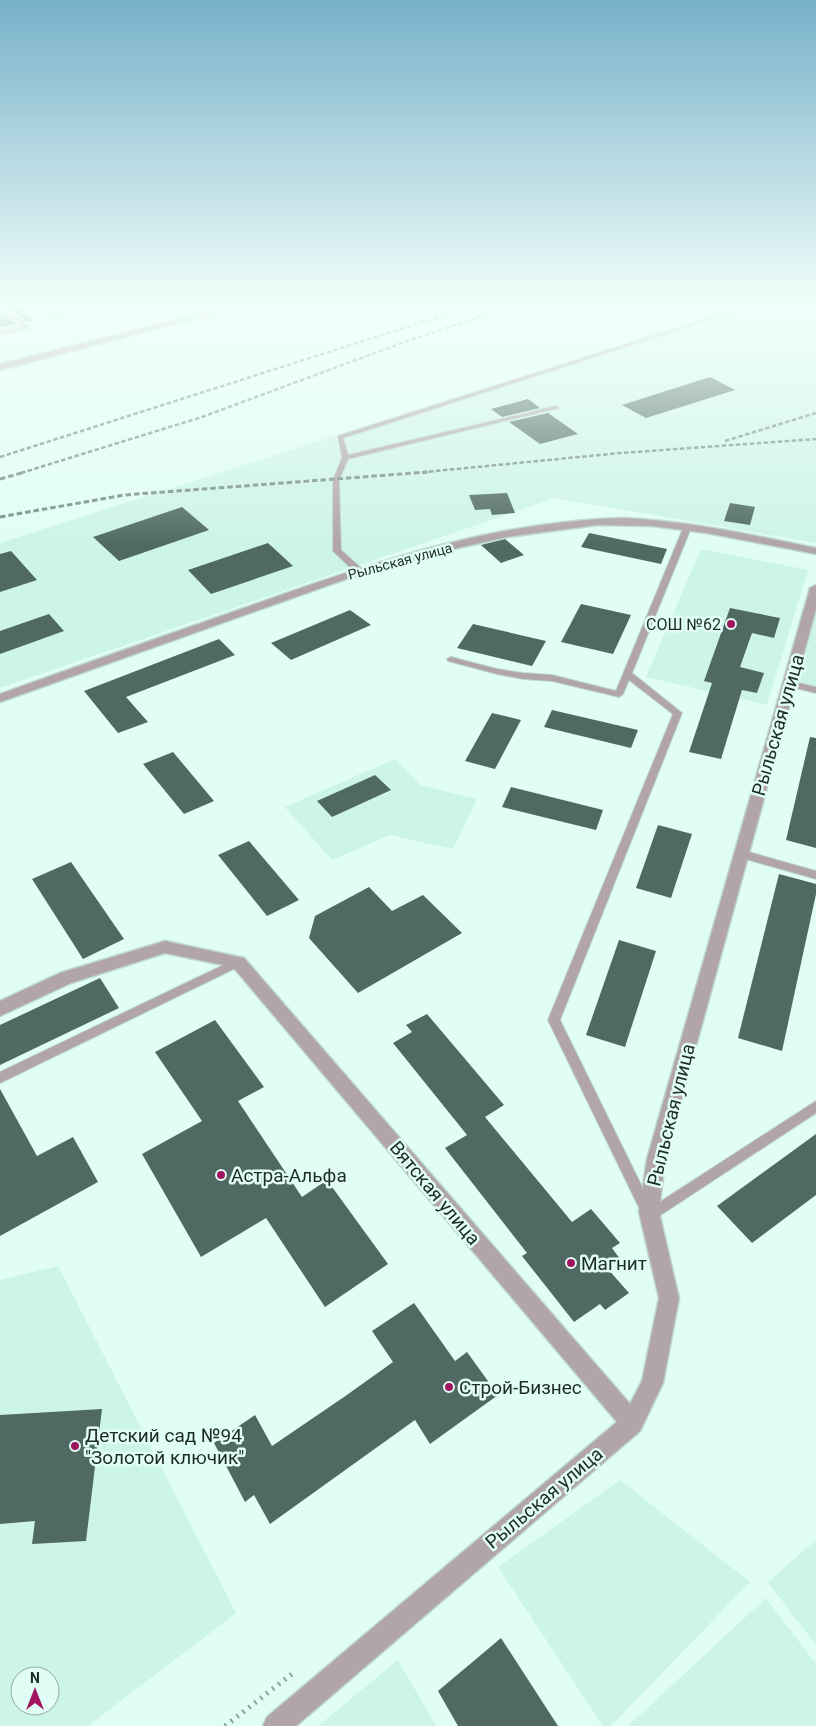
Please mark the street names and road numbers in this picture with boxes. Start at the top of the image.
street label: Рыльская улица [346,539,454,583]
street label: Рыльская улица [747,652,809,798]
street label: Рыльская улица [642,1041,700,1189]
street label: Вятская улица [385,1136,485,1250]
street label: Рыльская улица [481,1442,607,1554]

